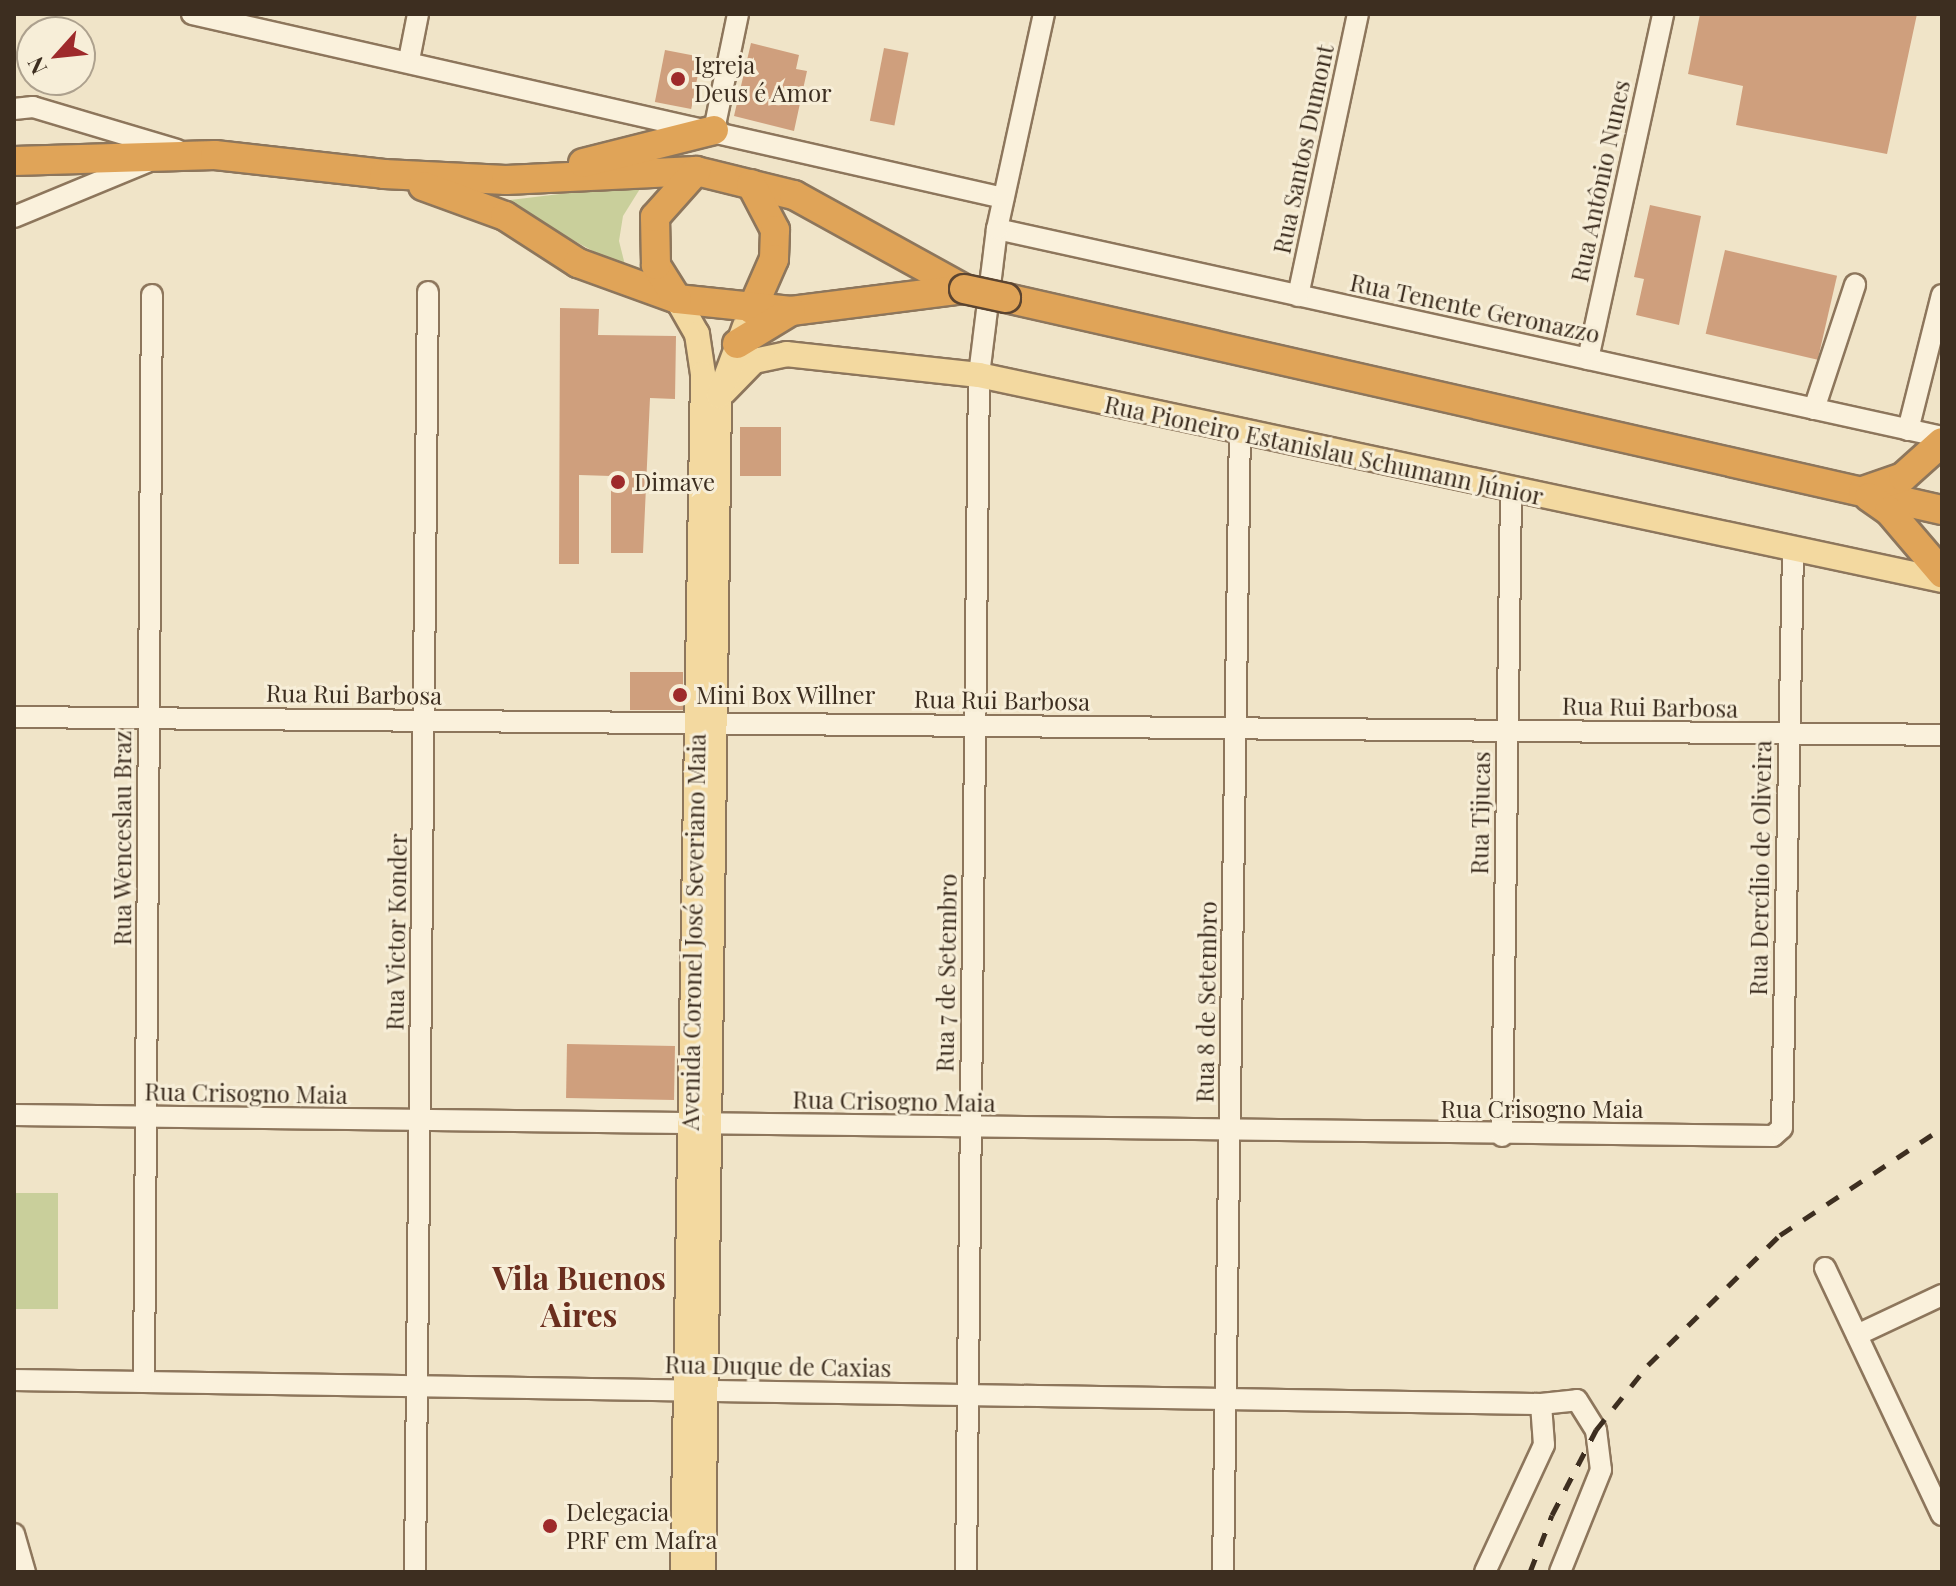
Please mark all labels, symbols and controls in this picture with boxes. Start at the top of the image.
north arrow [16,16,96,96]
street label: Rua Santos Dumont [1267,42,1339,256]
place label: Igreja Deus é Amor [694,51,833,107]
text: N [19,52,53,80]
marker: Igreja Deus é Amor [669,70,687,88]
street label: Rua Antônio Nunes [1564,77,1636,285]
street label: Rua Tenente Geronazzo [1347,267,1603,349]
street label: Rua Pioneiro Estanislau Schumann Júnior [1102,389,1546,511]
place label: Dimave [634,468,715,496]
marker: Dimave [609,473,627,491]
street label: Rua Rui Barbosa [266,678,442,710]
place label: Mini Box Willner [696,681,876,709]
street label: Rua Rui Barbosa [914,684,1090,716]
marker: Mini Box Willner [671,686,689,704]
street label: Rua Rui Barbosa [1562,691,1738,723]
street label: Rua Wenceslau Braz [108,730,136,946]
street label: Avenida Coronel José Severiano Maia [675,733,711,1131]
street label: Rua Dercílio de Oliveira [1743,740,1777,996]
street label: Rua Tijucas [1465,751,1495,875]
street label: Rua Victor Konder [380,832,412,1032]
street label: Rua 7 de Setembro [930,873,962,1073]
street label: Rua 8 de Setembro [1190,901,1222,1103]
street label: Rua Crisogno Maia [144,1077,348,1109]
street label: Rua Crisogno Maia [792,1085,996,1117]
street label: Rua Crisogno Maia [1440,1095,1644,1123]
district label: Vila Buenos Aires [492,1259,666,1334]
street label: Rua Duque de Caxias [664,1350,892,1382]
place label: Delegacia PRF em Mafra [566,1498,718,1554]
marker: Delegacia PRF em Mafra [541,1517,559,1535]

